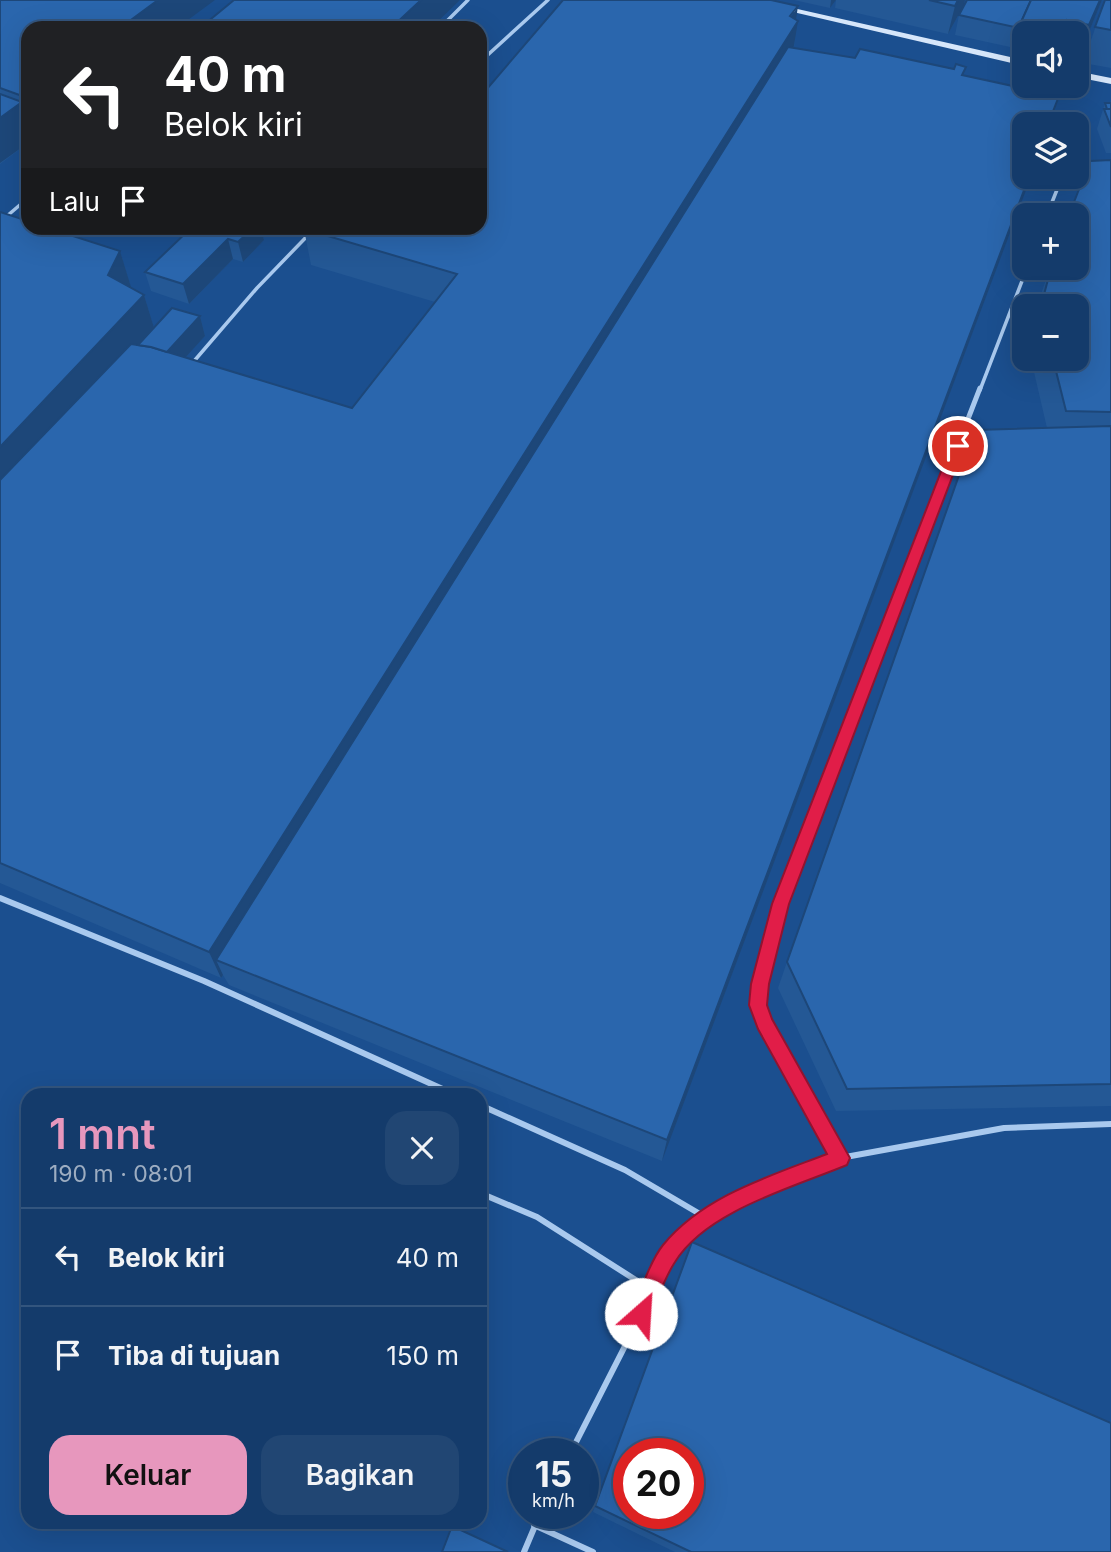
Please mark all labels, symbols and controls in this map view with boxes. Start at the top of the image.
map controls [1012,21,1089,371]
button: sound [1012,21,1089,98]
text: 40 m [164,45,287,104]
icon: left [49,49,140,140]
text: Belok kiri [164,105,303,144]
button: layers [1012,112,1089,189]
icon: arrive [114,182,152,220]
text: Lalu [49,186,100,217]
button: + [1012,203,1089,280]
button: − [1012,294,1089,371]
pin [928,416,988,476]
icon: arrive [939,427,977,465]
text: 1 mnt [49,1108,156,1159]
button: close [385,1111,459,1185]
text: 190 m · 08:01 [49,1160,193,1188]
icon: left [49,1238,87,1276]
text: Belok kiri [108,1242,225,1273]
text: 40 m [396,1242,459,1273]
position arrow [604,1277,678,1351]
icon: arrive [49,1336,87,1374]
text: Tiba di tujuan [108,1340,280,1371]
text: 150 m [386,1340,459,1371]
button: Keluar [49,1435,247,1515]
button: Bagikan [261,1435,459,1515]
speed limit sign: 20 [613,1438,704,1529]
text: 15 [535,1453,572,1495]
text: km/h [532,1490,575,1511]

